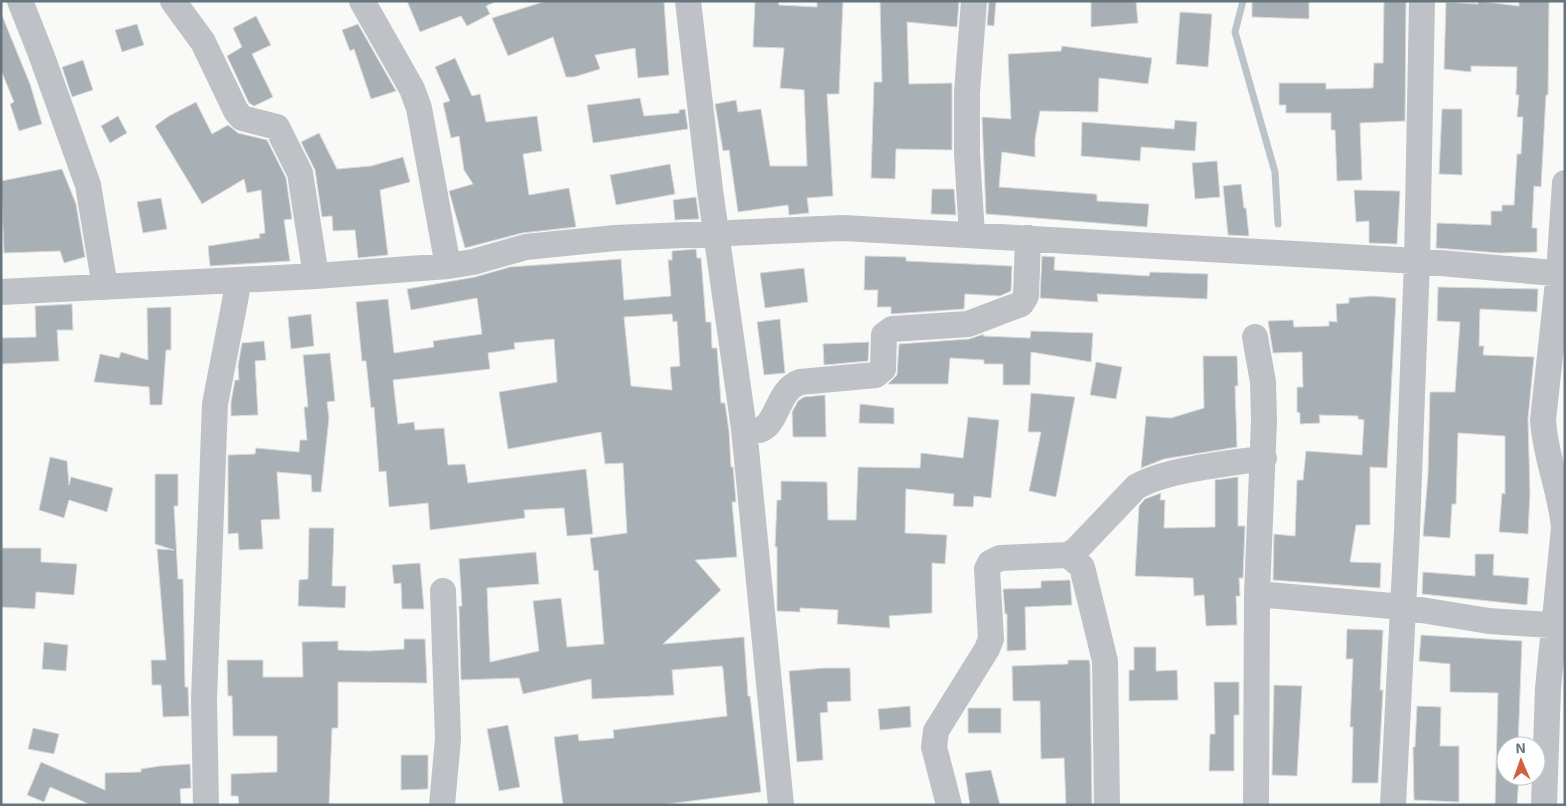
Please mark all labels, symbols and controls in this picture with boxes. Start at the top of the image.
north arrow [1496,736,1546,786]
text: N [1515,739,1526,756]

